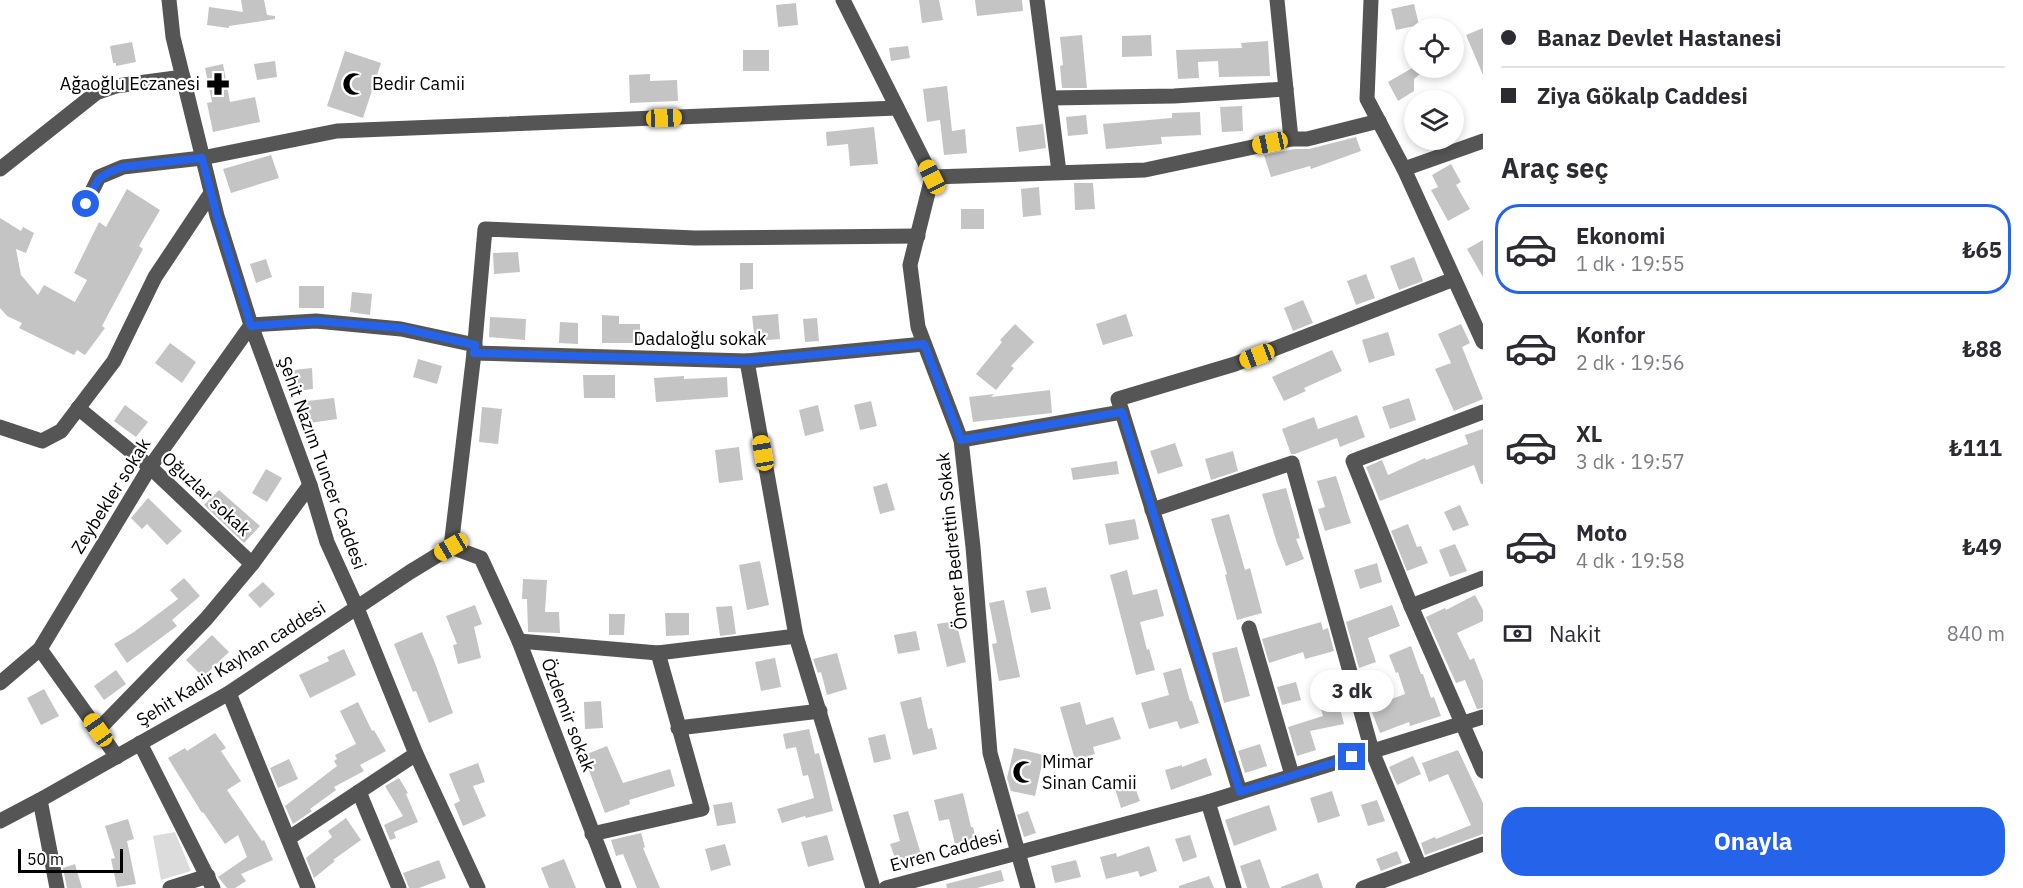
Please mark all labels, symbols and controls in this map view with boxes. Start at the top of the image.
map controls [1404,18,1464,150]
button: locate [1404,18,1464,78]
text: Banaz Devlet Hastanesi [1537,23,1782,52]
pharmacy icon: Ağaoğlu Eczanesi [205,71,231,97]
mosque icon: Bedir Camii [341,71,367,97]
place label: Ağaoğlu Eczanesi [60,72,200,95]
place label: Bedir Camii [372,72,465,95]
text: Ziya Gökalp Caddesi [1537,81,1748,110]
button: layers [1404,90,1464,150]
car [646,108,682,128]
car [1251,130,1289,156]
text: Araç seç [1501,150,1608,185]
car [916,157,948,197]
route start [72,190,99,217]
text: Ekonomi [1576,221,1665,250]
icon: car [1504,222,1558,276]
text: ₺65 [1962,235,2002,264]
text: 1 dk · 19:55 [1576,250,1685,277]
text: Konfor [1576,320,1645,349]
icon: car [1504,321,1558,375]
street label: Dadaloğlu sokak [634,327,767,350]
text: ₺88 [1962,334,2002,363]
car [1237,341,1277,371]
text: 2 dk · 19:56 [1576,349,1685,376]
street label: Şehit Nazım Tuncer Caddesi [273,353,372,573]
text: XL [1576,419,1602,448]
icon: car [1504,420,1558,474]
street label: Zeybekler sokak [66,433,156,558]
text: ₺111 [1949,433,2002,462]
car [751,434,775,472]
street label: Oğuzlar sokak [157,447,256,541]
text: 3 dk · 19:57 [1576,448,1685,475]
street label: Ömer Bedrettin Sokak [931,451,972,631]
text: Moto [1576,518,1627,547]
icon: car [1504,519,1558,573]
car [431,530,471,564]
text: ₺49 [1962,532,2002,561]
text: 4 dk · 19:58 [1576,547,1685,574]
street label: Şehit Kadir Kayhan caddesi [132,596,330,731]
icon: cash [1501,617,1534,650]
text: Nakit [1549,619,1601,648]
text: 840 m [1947,620,2005,647]
street label: Özdemir sokak [536,655,601,775]
callout: 3 dk [1310,670,1394,712]
text: 3 dk [1332,677,1372,704]
car [80,710,116,750]
route end [1338,743,1365,770]
place label: Mimar Sinan Camii [1042,750,1137,794]
mosque icon: Mimar Sinan Camii [1011,759,1037,785]
button: Onayla [1501,807,2005,876]
street label: Evren Caddesi [887,825,1004,877]
scale bar [18,846,123,874]
text: 50 m [27,849,64,869]

